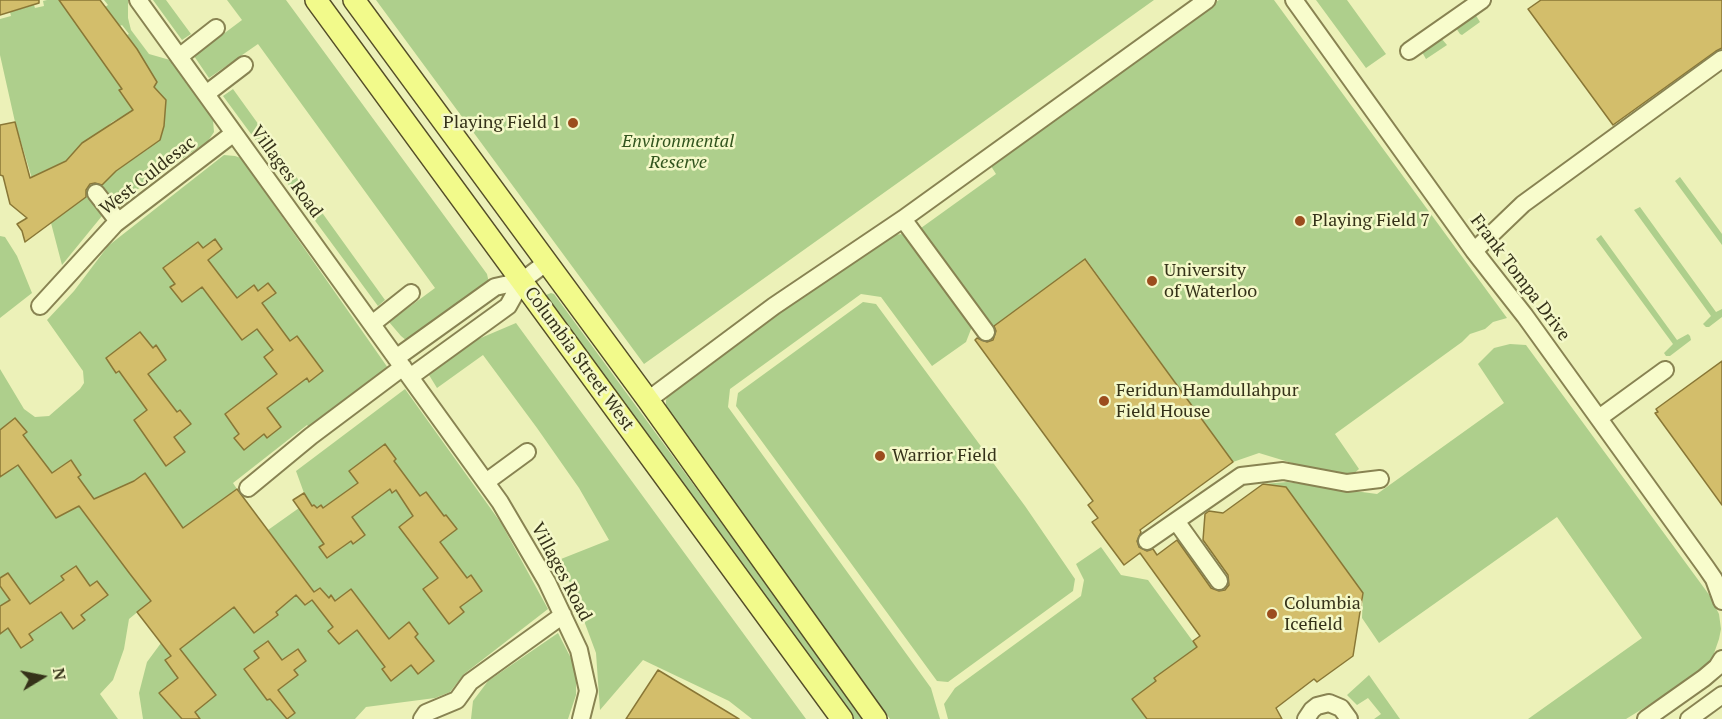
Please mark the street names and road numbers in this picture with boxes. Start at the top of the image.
street label: Villages Road [245,122,327,222]
street label: West Culdesac [96,132,200,220]
street label: Frank Tompa Drive [1466,211,1574,345]
street label: Columbia Street West [520,283,638,435]
street label: Villages Road [526,519,596,625]

